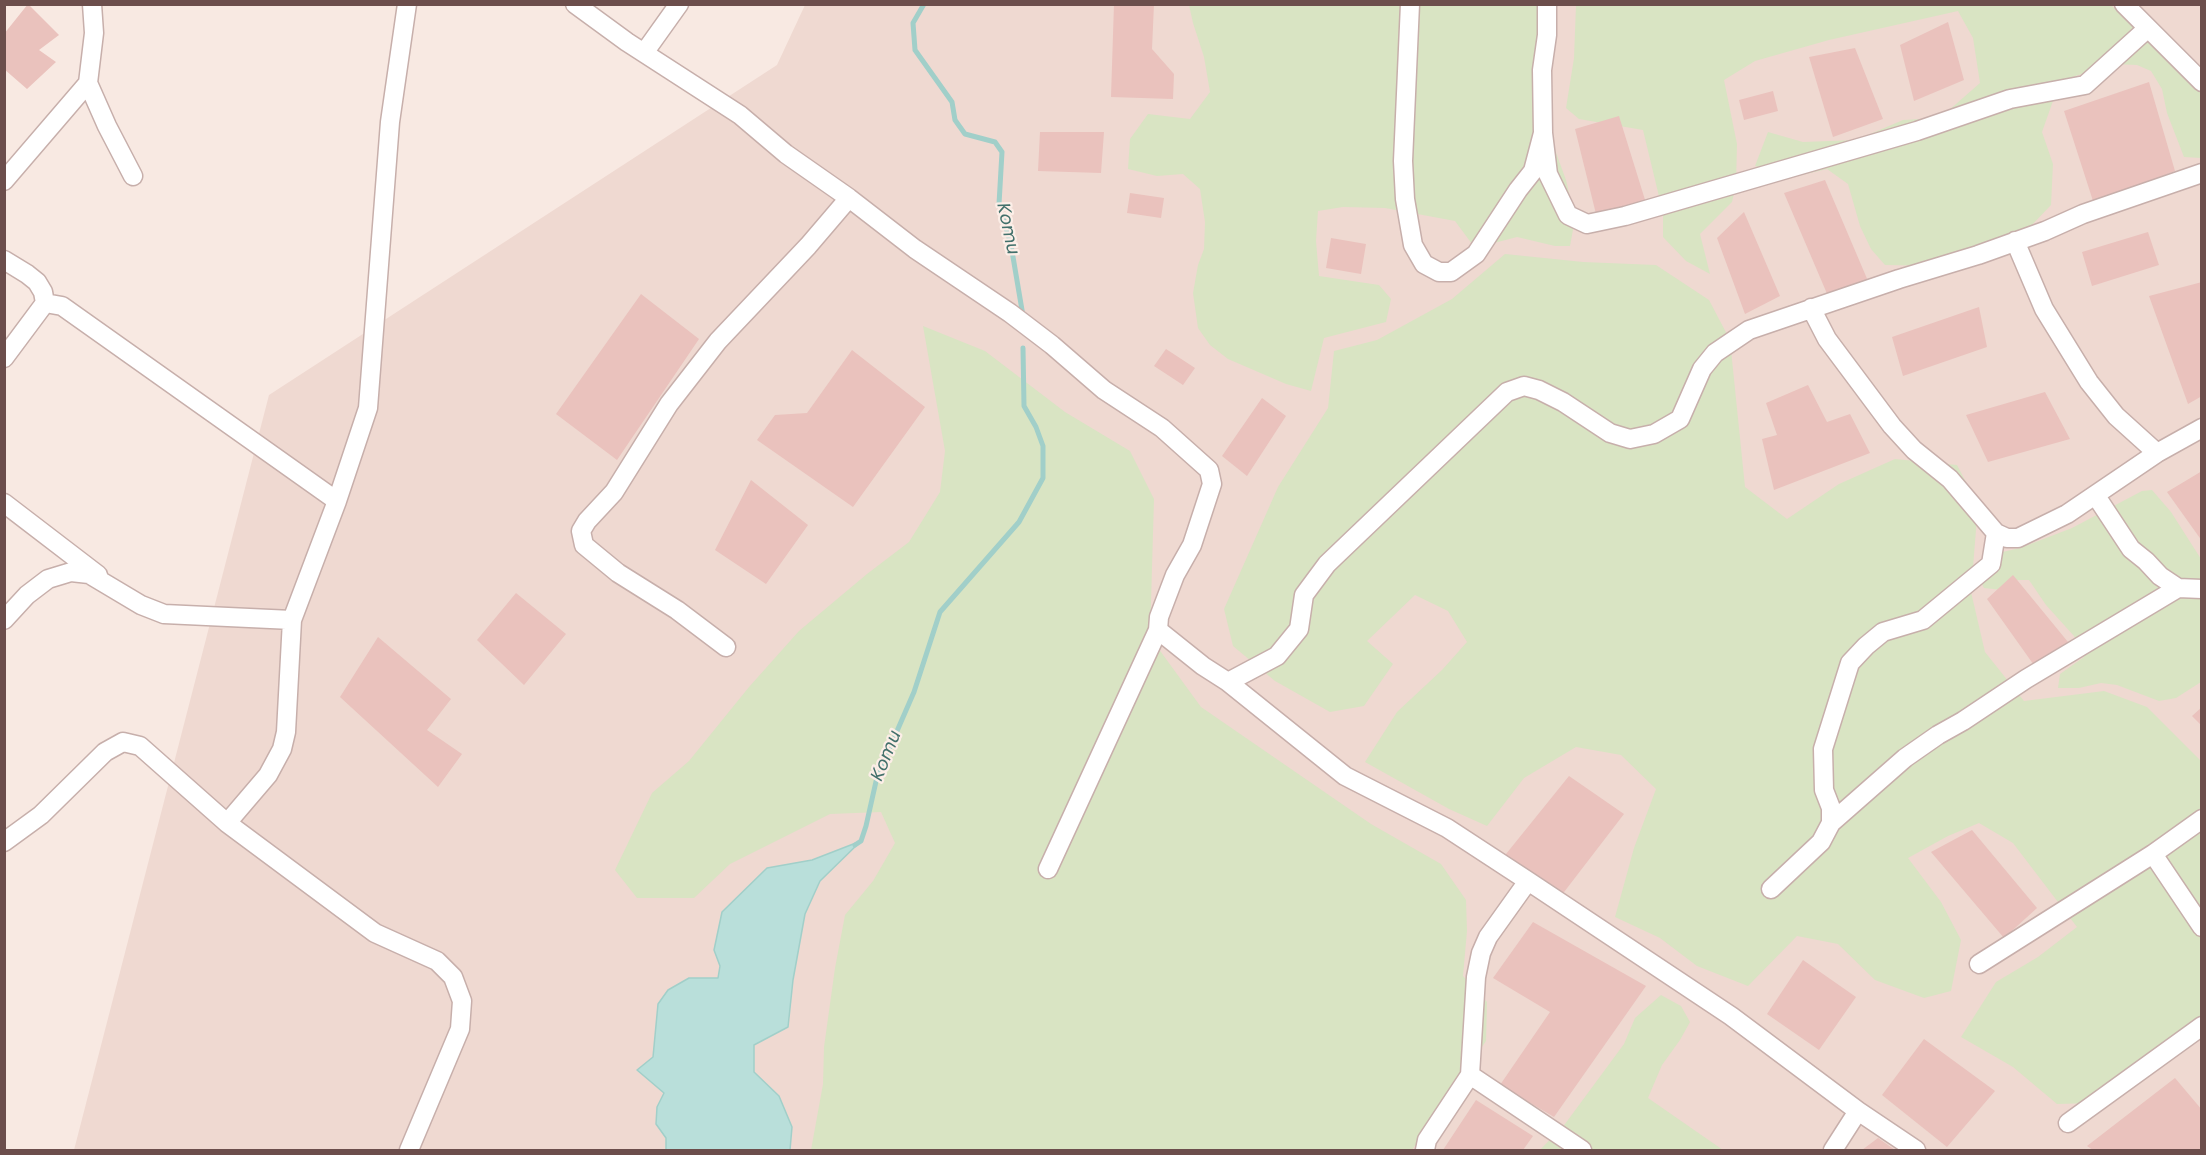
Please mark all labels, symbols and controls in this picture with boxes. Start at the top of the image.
water label: Komu [991,201,1023,257]
water label: Komu [867,728,907,784]

